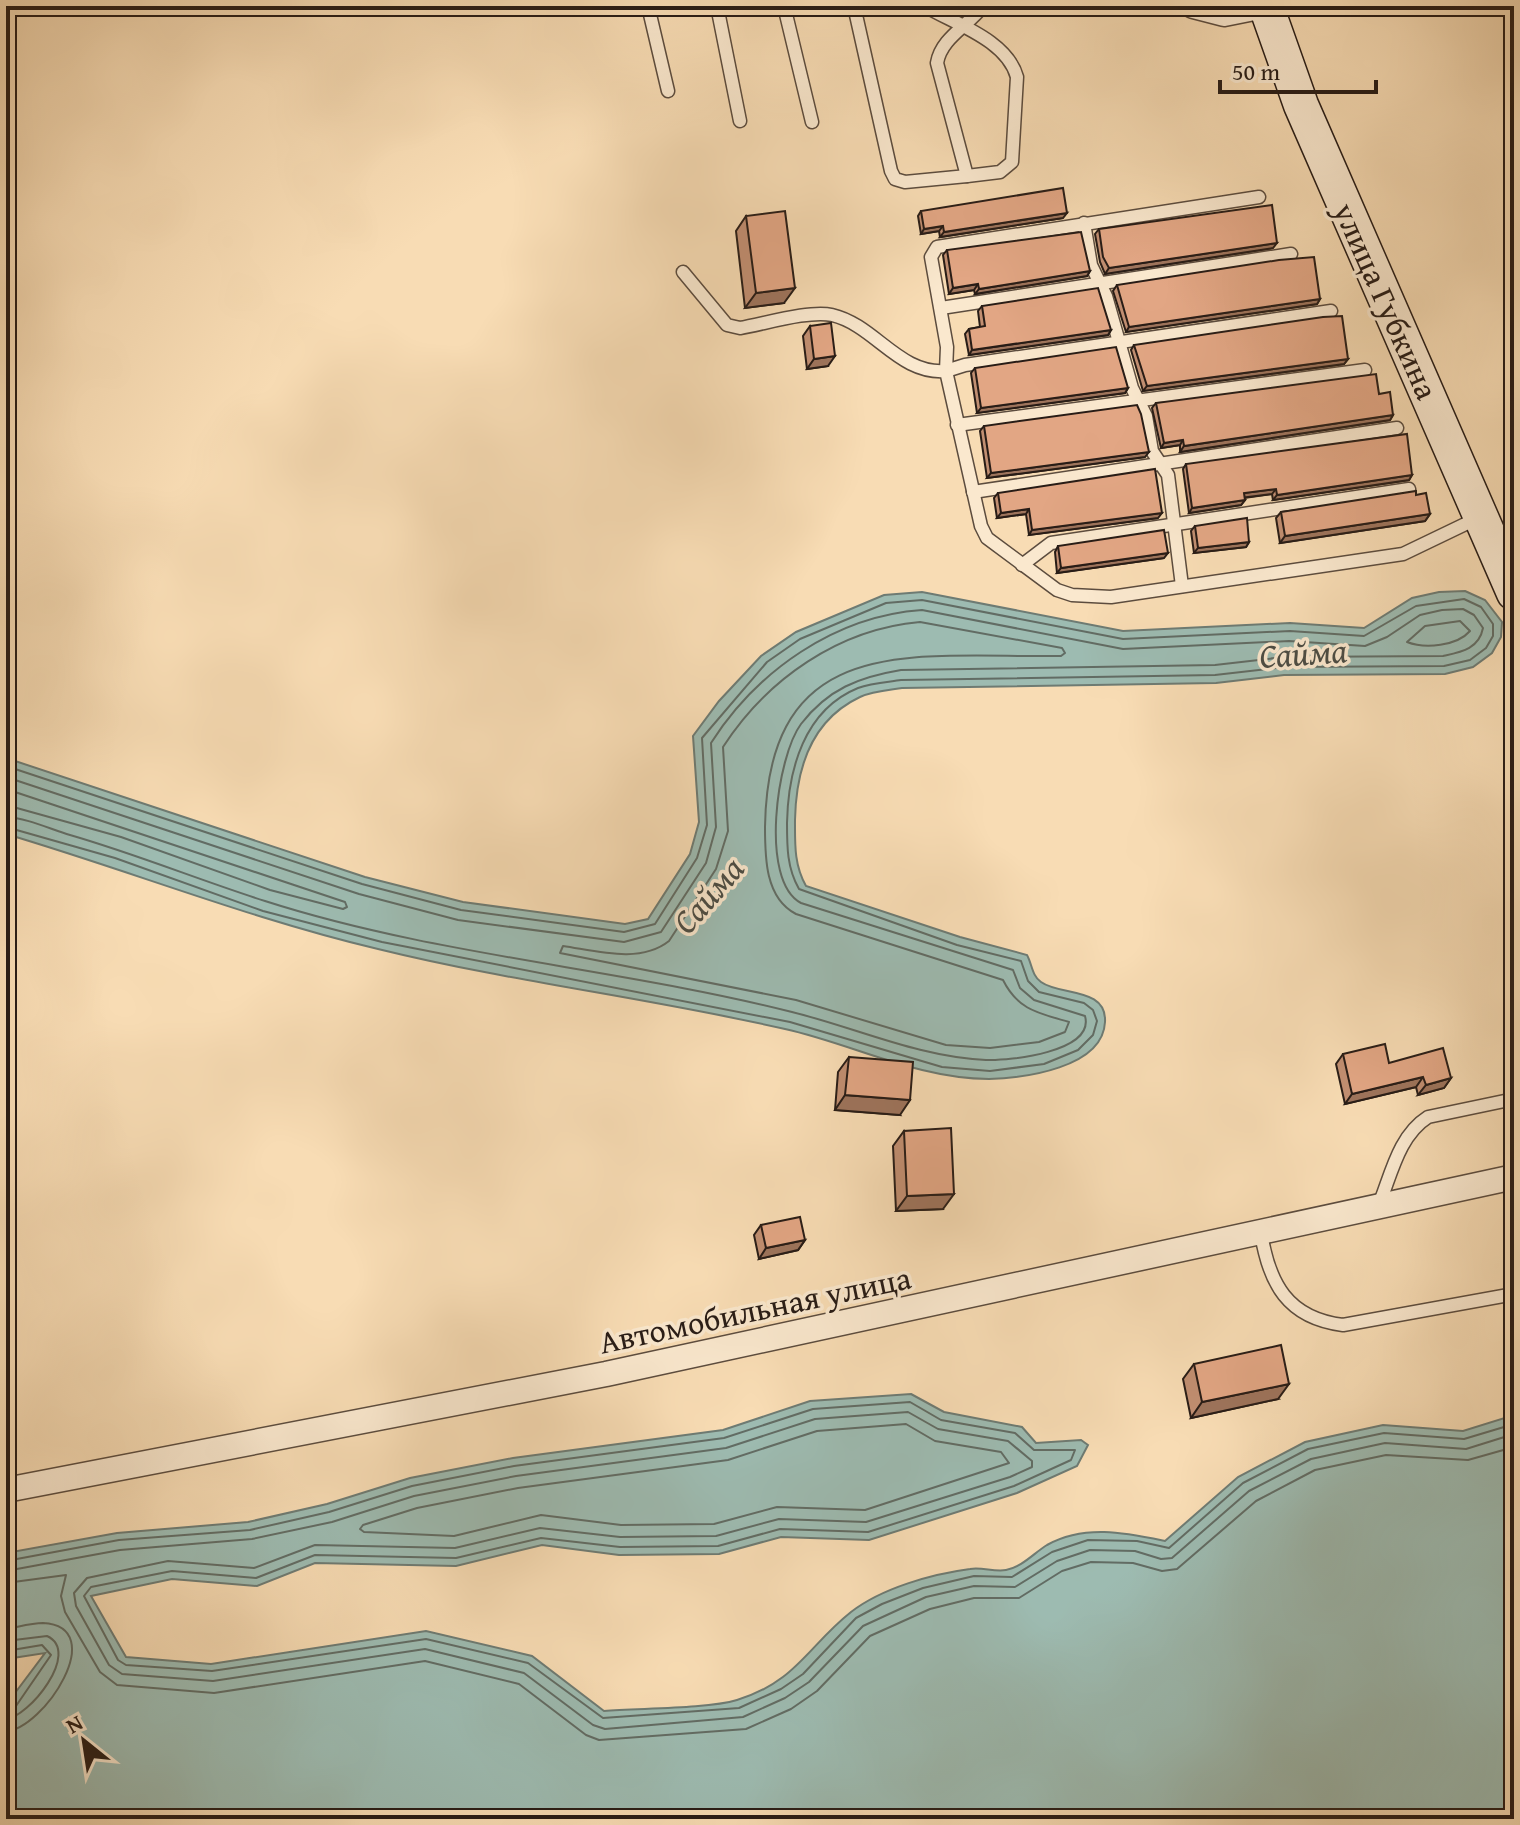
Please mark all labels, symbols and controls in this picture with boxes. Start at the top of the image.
scale bar [1220,44,1376,94]
text: 50 m [1232,54,1280,89]
street label: улица Губкина [1322,194,1451,408]
water label: Сайма [1258,625,1349,680]
water label: Сайма [660,845,755,944]
street label: Автомобильная улица [595,1253,916,1366]
north arrow [44,1701,124,1781]
text: N [60,1706,89,1741]

